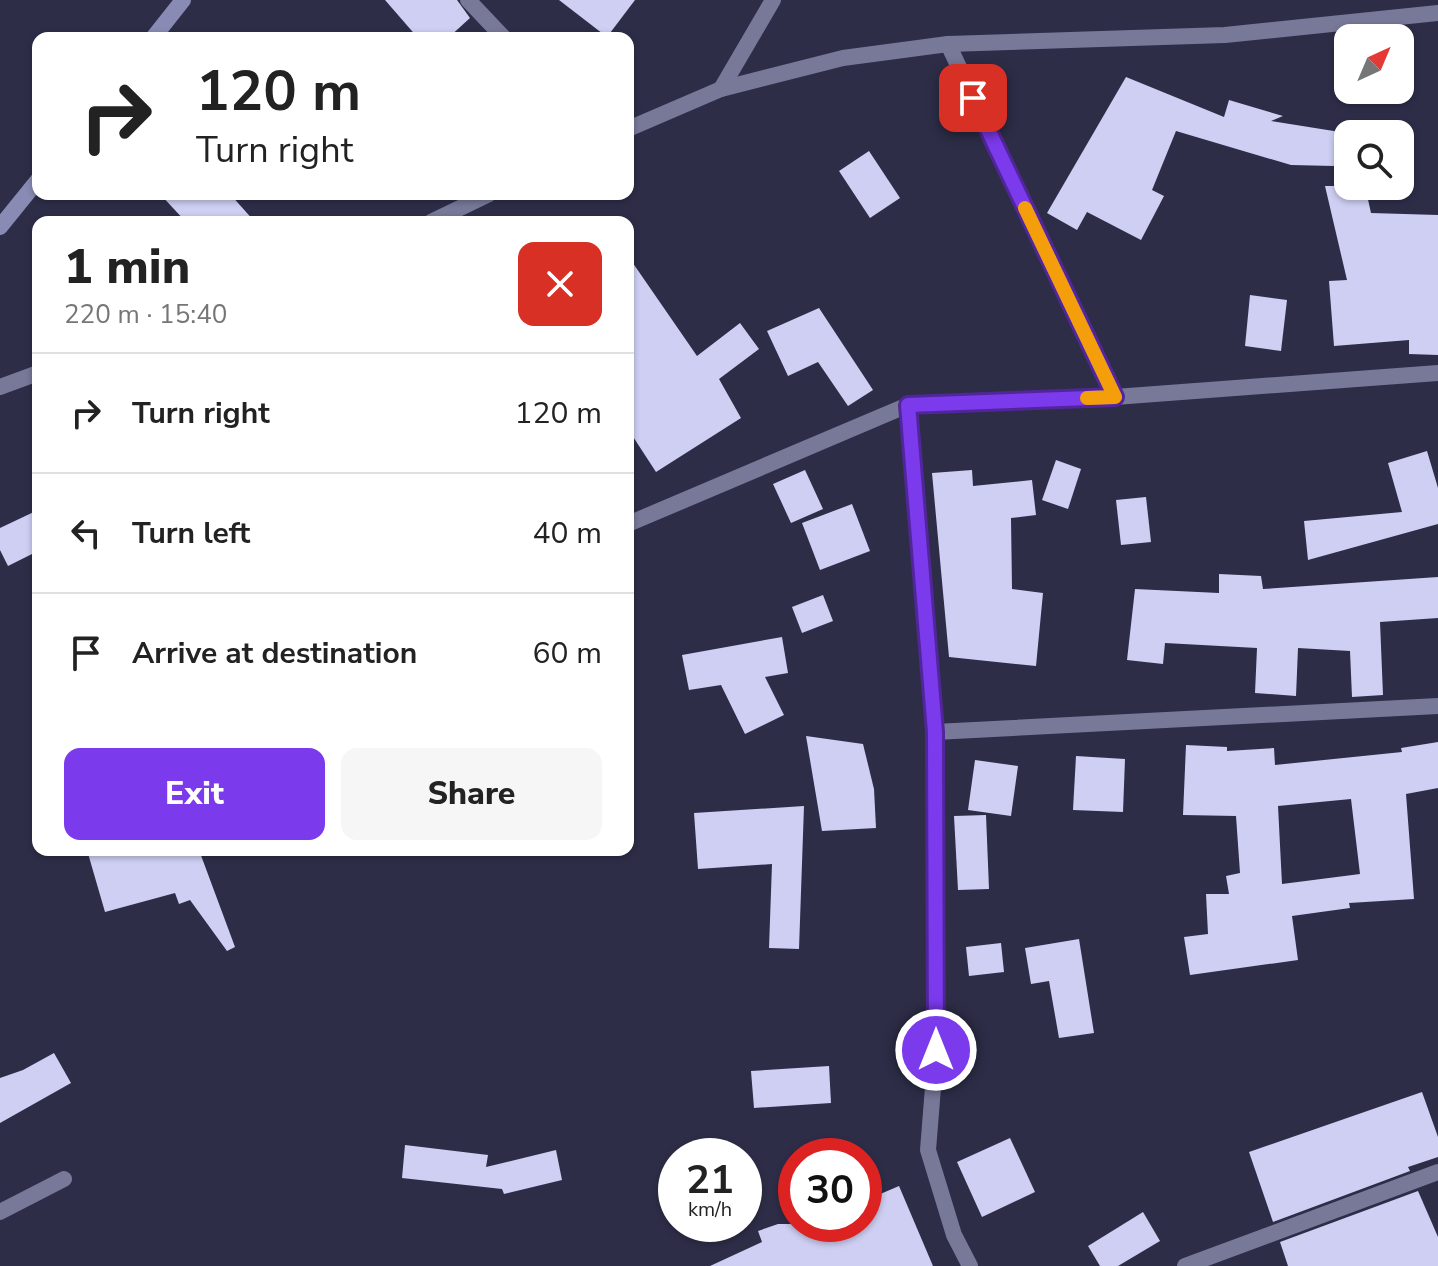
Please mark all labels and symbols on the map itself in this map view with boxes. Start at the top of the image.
north arrow [1334,24,1414,104]
pin [939,64,1007,132]
position arrow [894,1008,978,1092]
speed limit sign: 30 [778,1138,882,1242]

